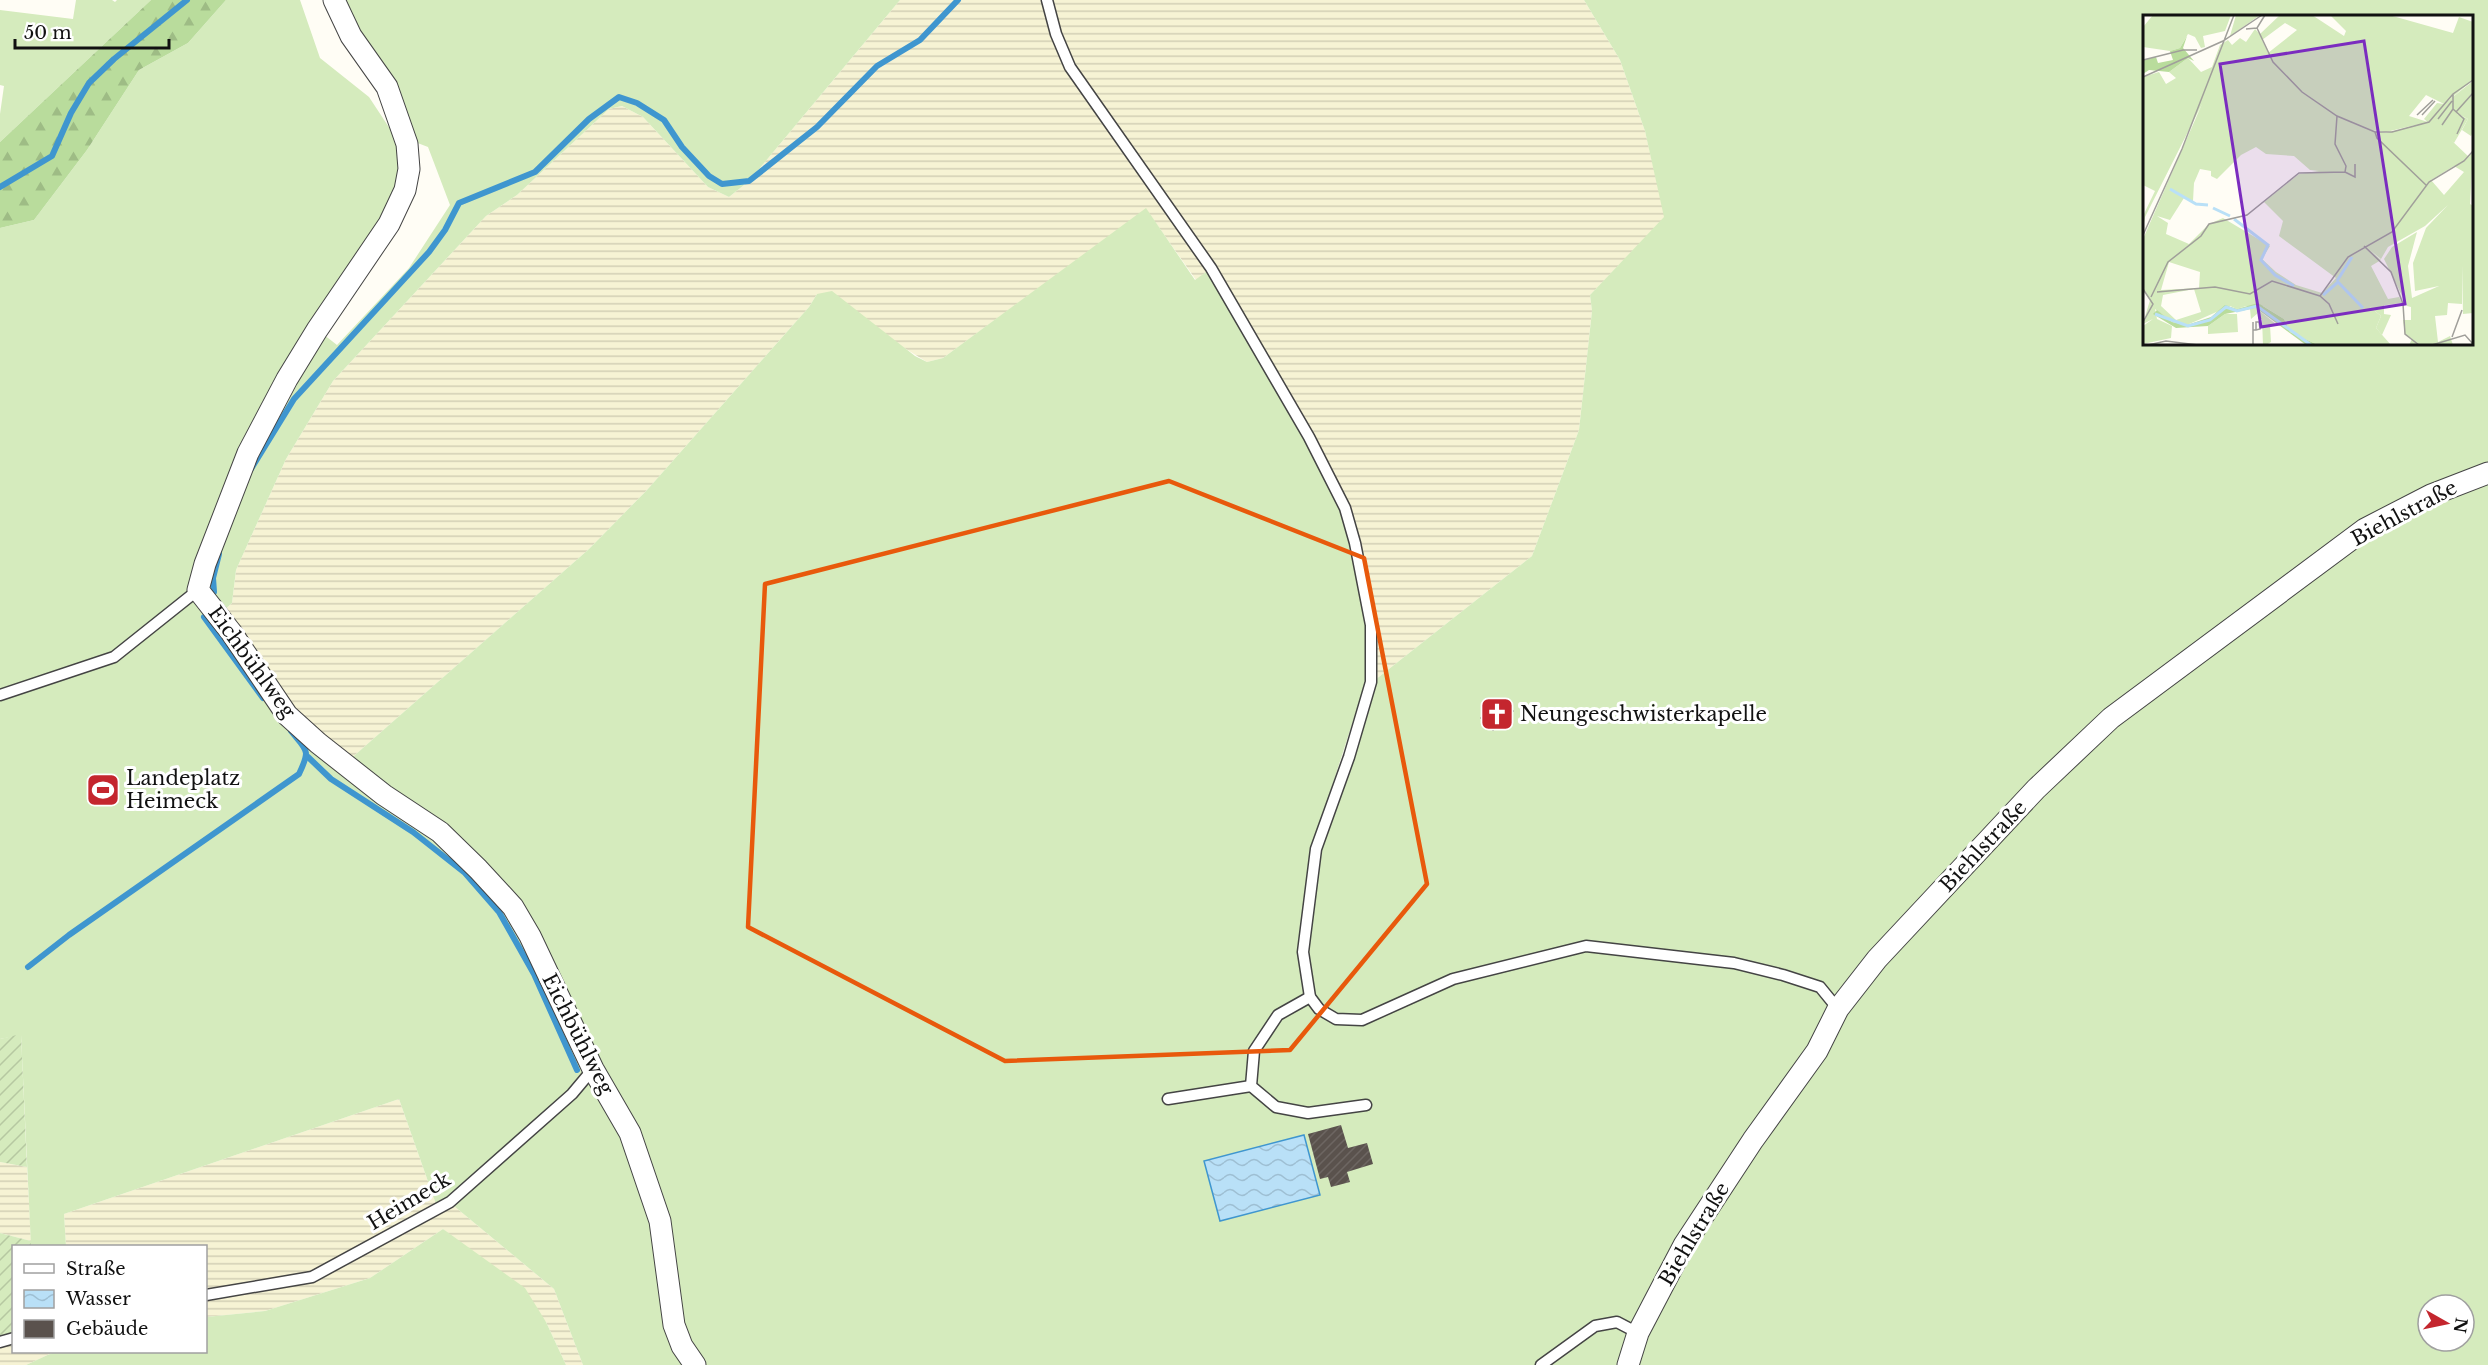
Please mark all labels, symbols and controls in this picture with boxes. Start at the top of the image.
scale bar [15,12,170,50]
inset map [2143,15,2473,345]
text: 50 m [24,22,72,44]
street label: Biehlstraße [2347,475,2461,551]
street label: Eichbühlweg [203,601,301,724]
church icon: Neungeschwisterkapelle [1479,696,1515,732]
place label: Neungeschwisterkapelle [1520,702,1767,726]
place label: Landeplatz Heimeck [126,766,240,813]
sports icon: Landeplatz Heimeck [85,772,121,808]
street label: Biehlstraße [1935,795,2031,897]
street label: Eichbühlweg [537,969,619,1099]
street label: Heimeck [363,1167,455,1235]
street label: Biehlstraße [1654,1178,1734,1290]
legend [12,1245,207,1353]
text: Straße [66,1258,126,1280]
text: Wasser [65,1288,131,1310]
north arrow [2416,1293,2476,1353]
text: N [2450,1316,2472,1334]
text: Gebäude [66,1318,148,1340]

